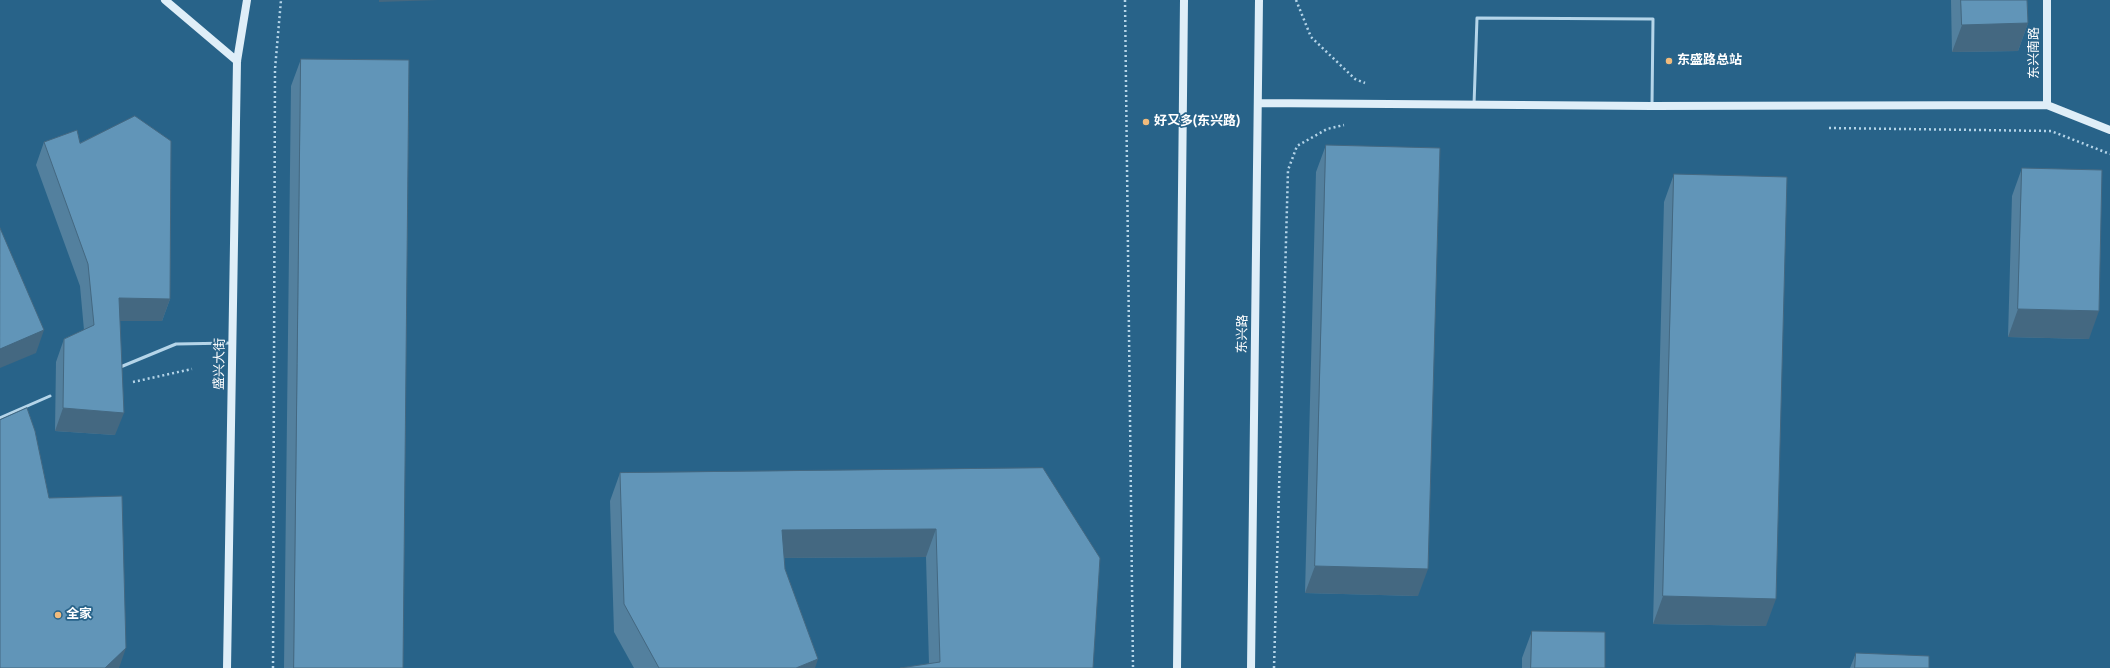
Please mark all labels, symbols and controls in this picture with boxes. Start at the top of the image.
street label: 东兴南路 [2027,27,2043,79]
place label: 东盛路总站 [1677,53,1742,69]
marker: 东盛路总站 [1664,56,1674,66]
place label: 好又多(东兴路) [1154,114,1240,130]
marker: 好又多(东兴路) [1141,117,1151,127]
street label: 东兴路 [1235,314,1251,354]
street label: 盛兴大街 [212,338,228,390]
place label: 全家 [66,607,92,623]
marker: 全家 [53,610,63,620]

